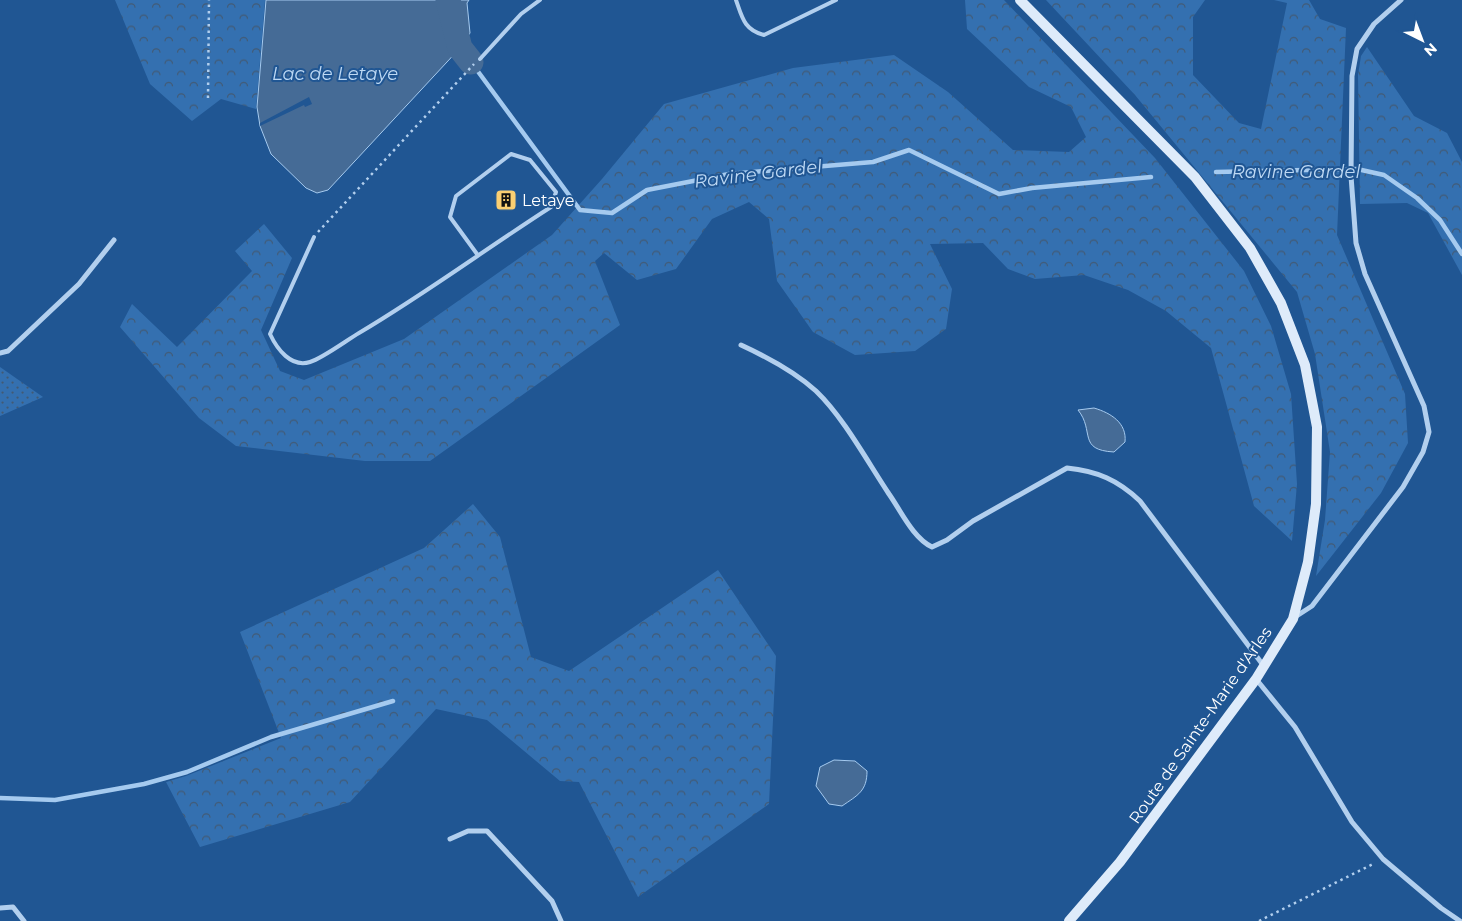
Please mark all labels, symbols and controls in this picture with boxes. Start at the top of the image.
north arrow [1397,15,1447,65]
text: N [1420,39,1441,60]
water label: Lac de Letaye [272,63,398,85]
water label: Ravine Gardel [693,155,823,193]
water label: Ravine Gardel [1232,161,1360,183]
building icon: Letaye [494,188,518,212]
place label: Letaye [522,191,574,210]
street label: Route de Sainte-Marie d'Arles [1125,623,1276,827]

